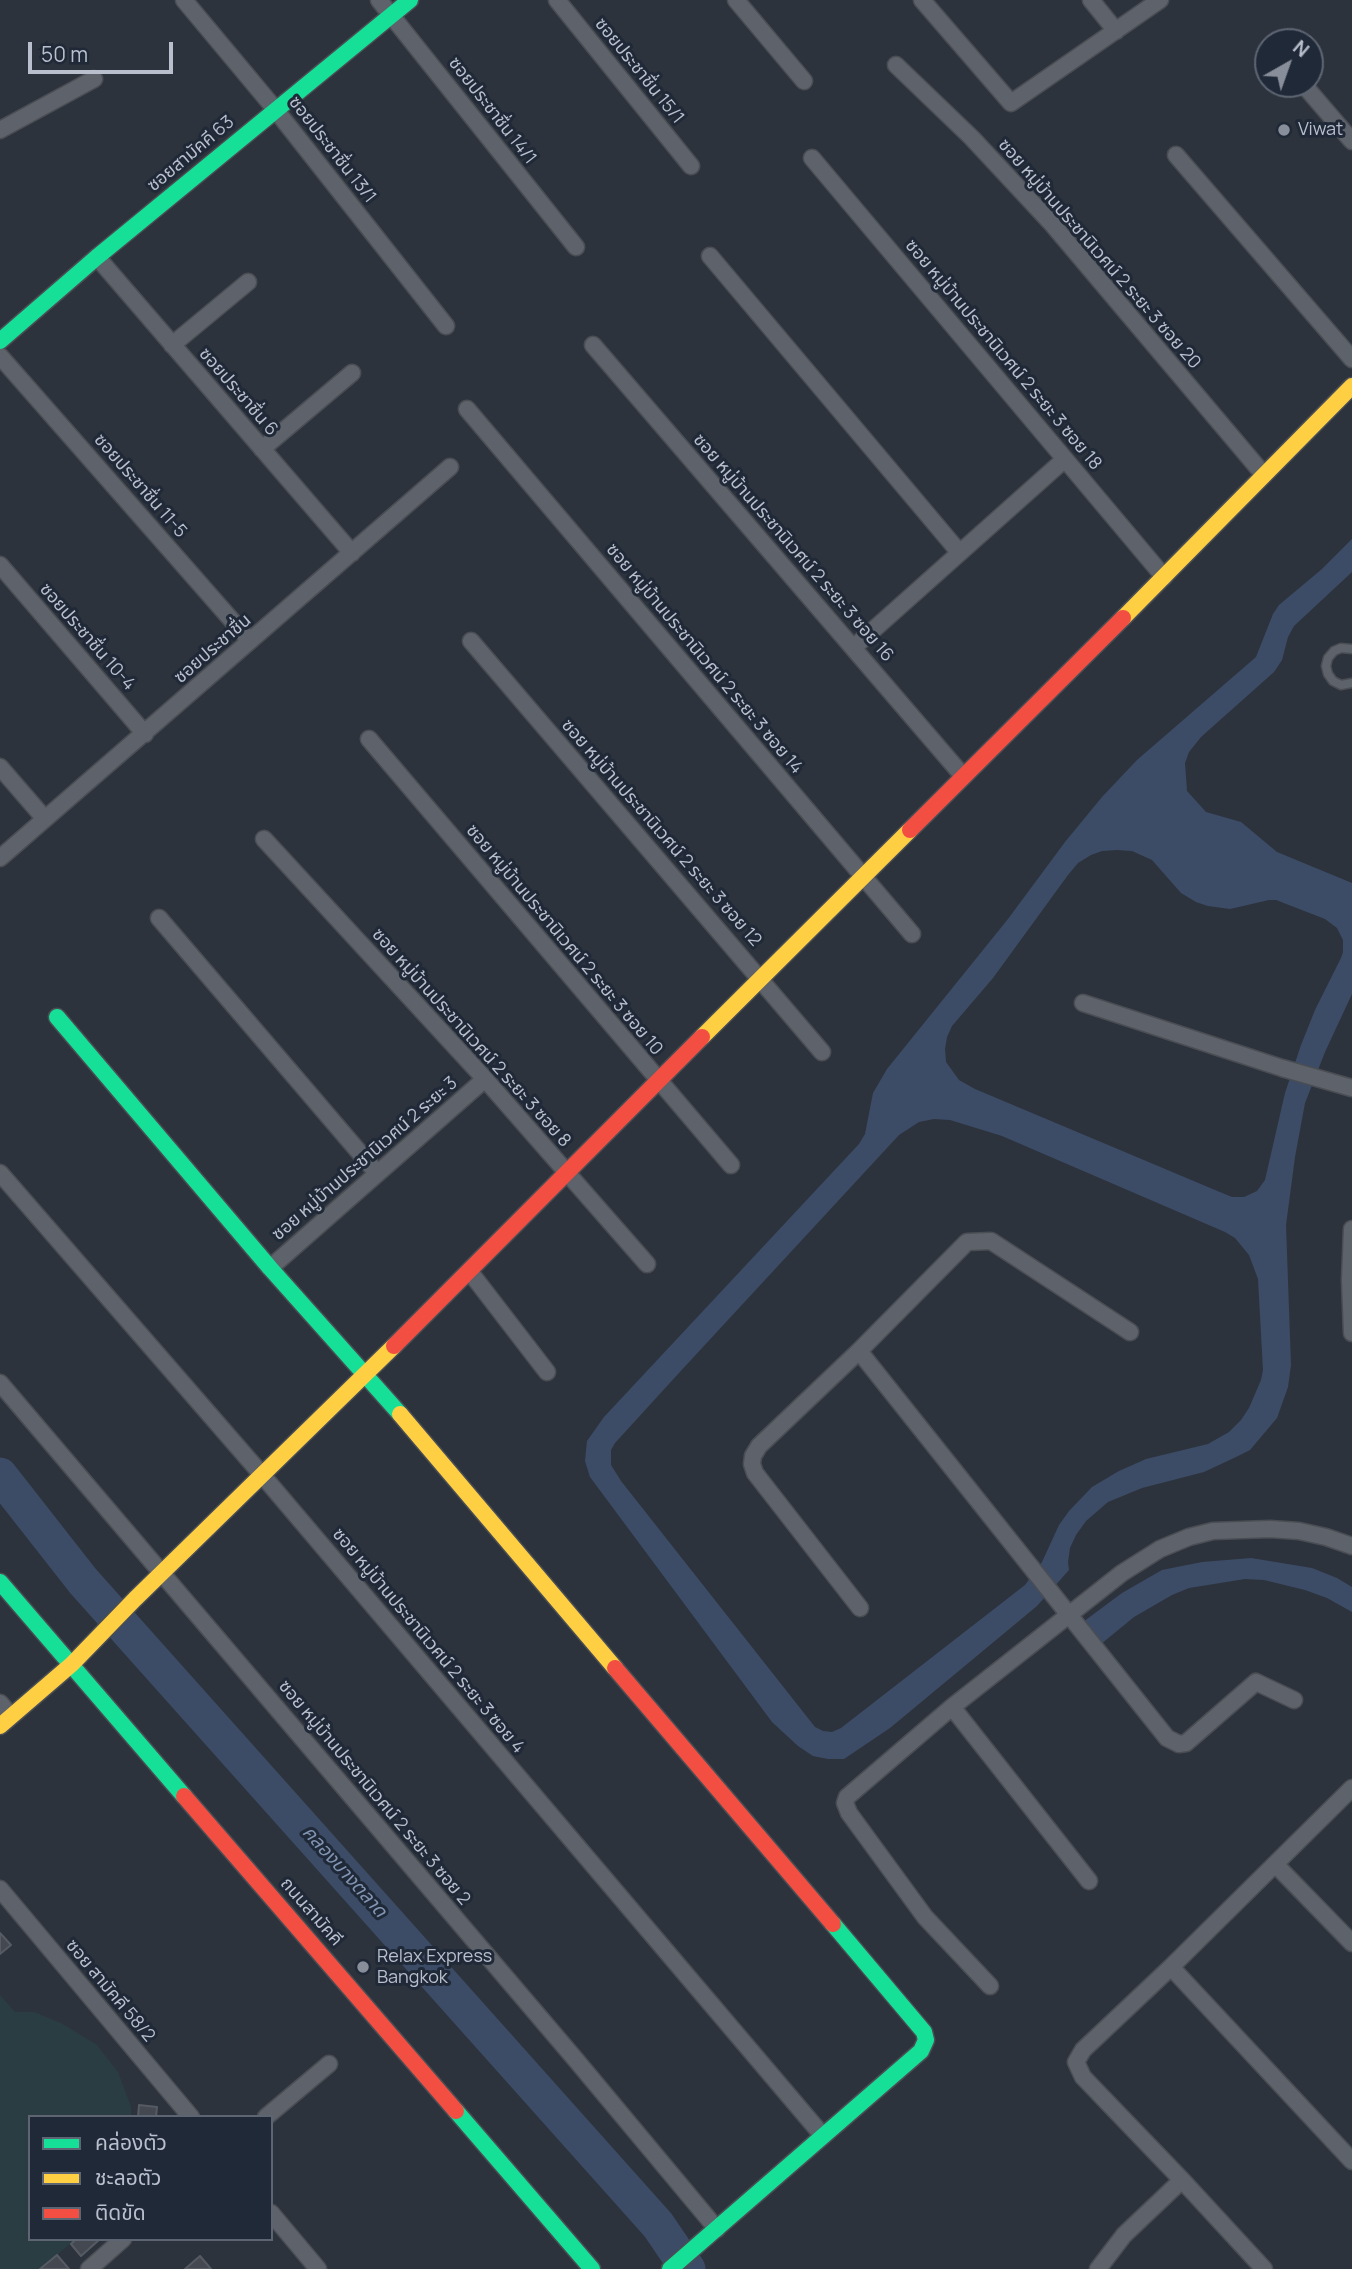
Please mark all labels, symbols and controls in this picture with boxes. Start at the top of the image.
street label: ซอยประชาชื่น 15/1 [590,14,688,128]
scale bar [32,28,177,72]
north arrow [1254,28,1324,98]
text: N [1288,34,1315,63]
text: 50 m [41,40,88,68]
street label: ซอยประชาชื่น 14/1 [443,53,541,169]
street label: ซอยประชาชื่น 13/1 [284,92,380,208]
street label: ซอยสามัคคี 63 [143,111,239,197]
place label: Viwat [1298,119,1343,141]
marker: Viwat [1276,122,1292,138]
street label: ซอย หมู่บ้านประชานิเวศน์ 2 ระยะ 3 ซอย 20 [993,134,1205,374]
street label: ซอย หมู่บ้านประชานิเวศน์ 2 ระยะ 3 ซอย 18 [900,235,1106,475]
street label: ซอยประชาชื่น 6 [194,344,282,440]
street label: ซอยประชาชื่น 11-5 [89,430,191,542]
street label: ซอย หมู่บ้านประชานิเวศน์ 2 ระยะ 3 ซอย 16 [688,430,898,666]
street label: ซอย หมู่บ้านประชานิเวศน์ 2 ระยะ 3 ซอย 14 [601,539,807,779]
street label: ซอยประชาชื่น 10-4 [35,579,139,695]
street label: ซอยประชาชื่น [170,610,256,688]
street label: ซอย หมู่บ้านประชานิเวศน์ 2 ระยะ 3 ซอย 12 [556,715,766,951]
street label: ซอย หมู่บ้านประชานิเวศน์ 2 ระยะ 3 ซอย 10 [461,820,667,1060]
street label: ซอย หมู่บ้านประชานิเวศน์ 2 ระยะ 3 ซอย 8 [367,924,575,1152]
street label: ซอย หมู่บ้านประชานิเวศน์ 2 ระยะ 3 [268,1073,462,1245]
street label: ซอย หมู่บ้านประชานิเวศน์ 2 ระยะ 3 ซอย 4 [327,1524,529,1758]
street label: ซอย หมู่บ้านประชานิเวศน์ 2 ระยะ 3 ซอย 2 [274,1676,474,1910]
water label: คลองบางตลาด [297,1822,391,1922]
street label: ถนนสามัคคี [275,1873,347,1951]
street label: ซอย สามัคคี 58/2 [61,1935,159,2047]
place label: Relax Express Bangkok [377,1946,492,1988]
marker: Relax Express Bangkok [355,1959,371,1975]
legend [28,2115,273,2241]
text: คล่องตัว [95,2128,167,2156]
text: ชะลอตัว [95,2163,161,2191]
text: ติดขัด [95,2198,146,2226]

